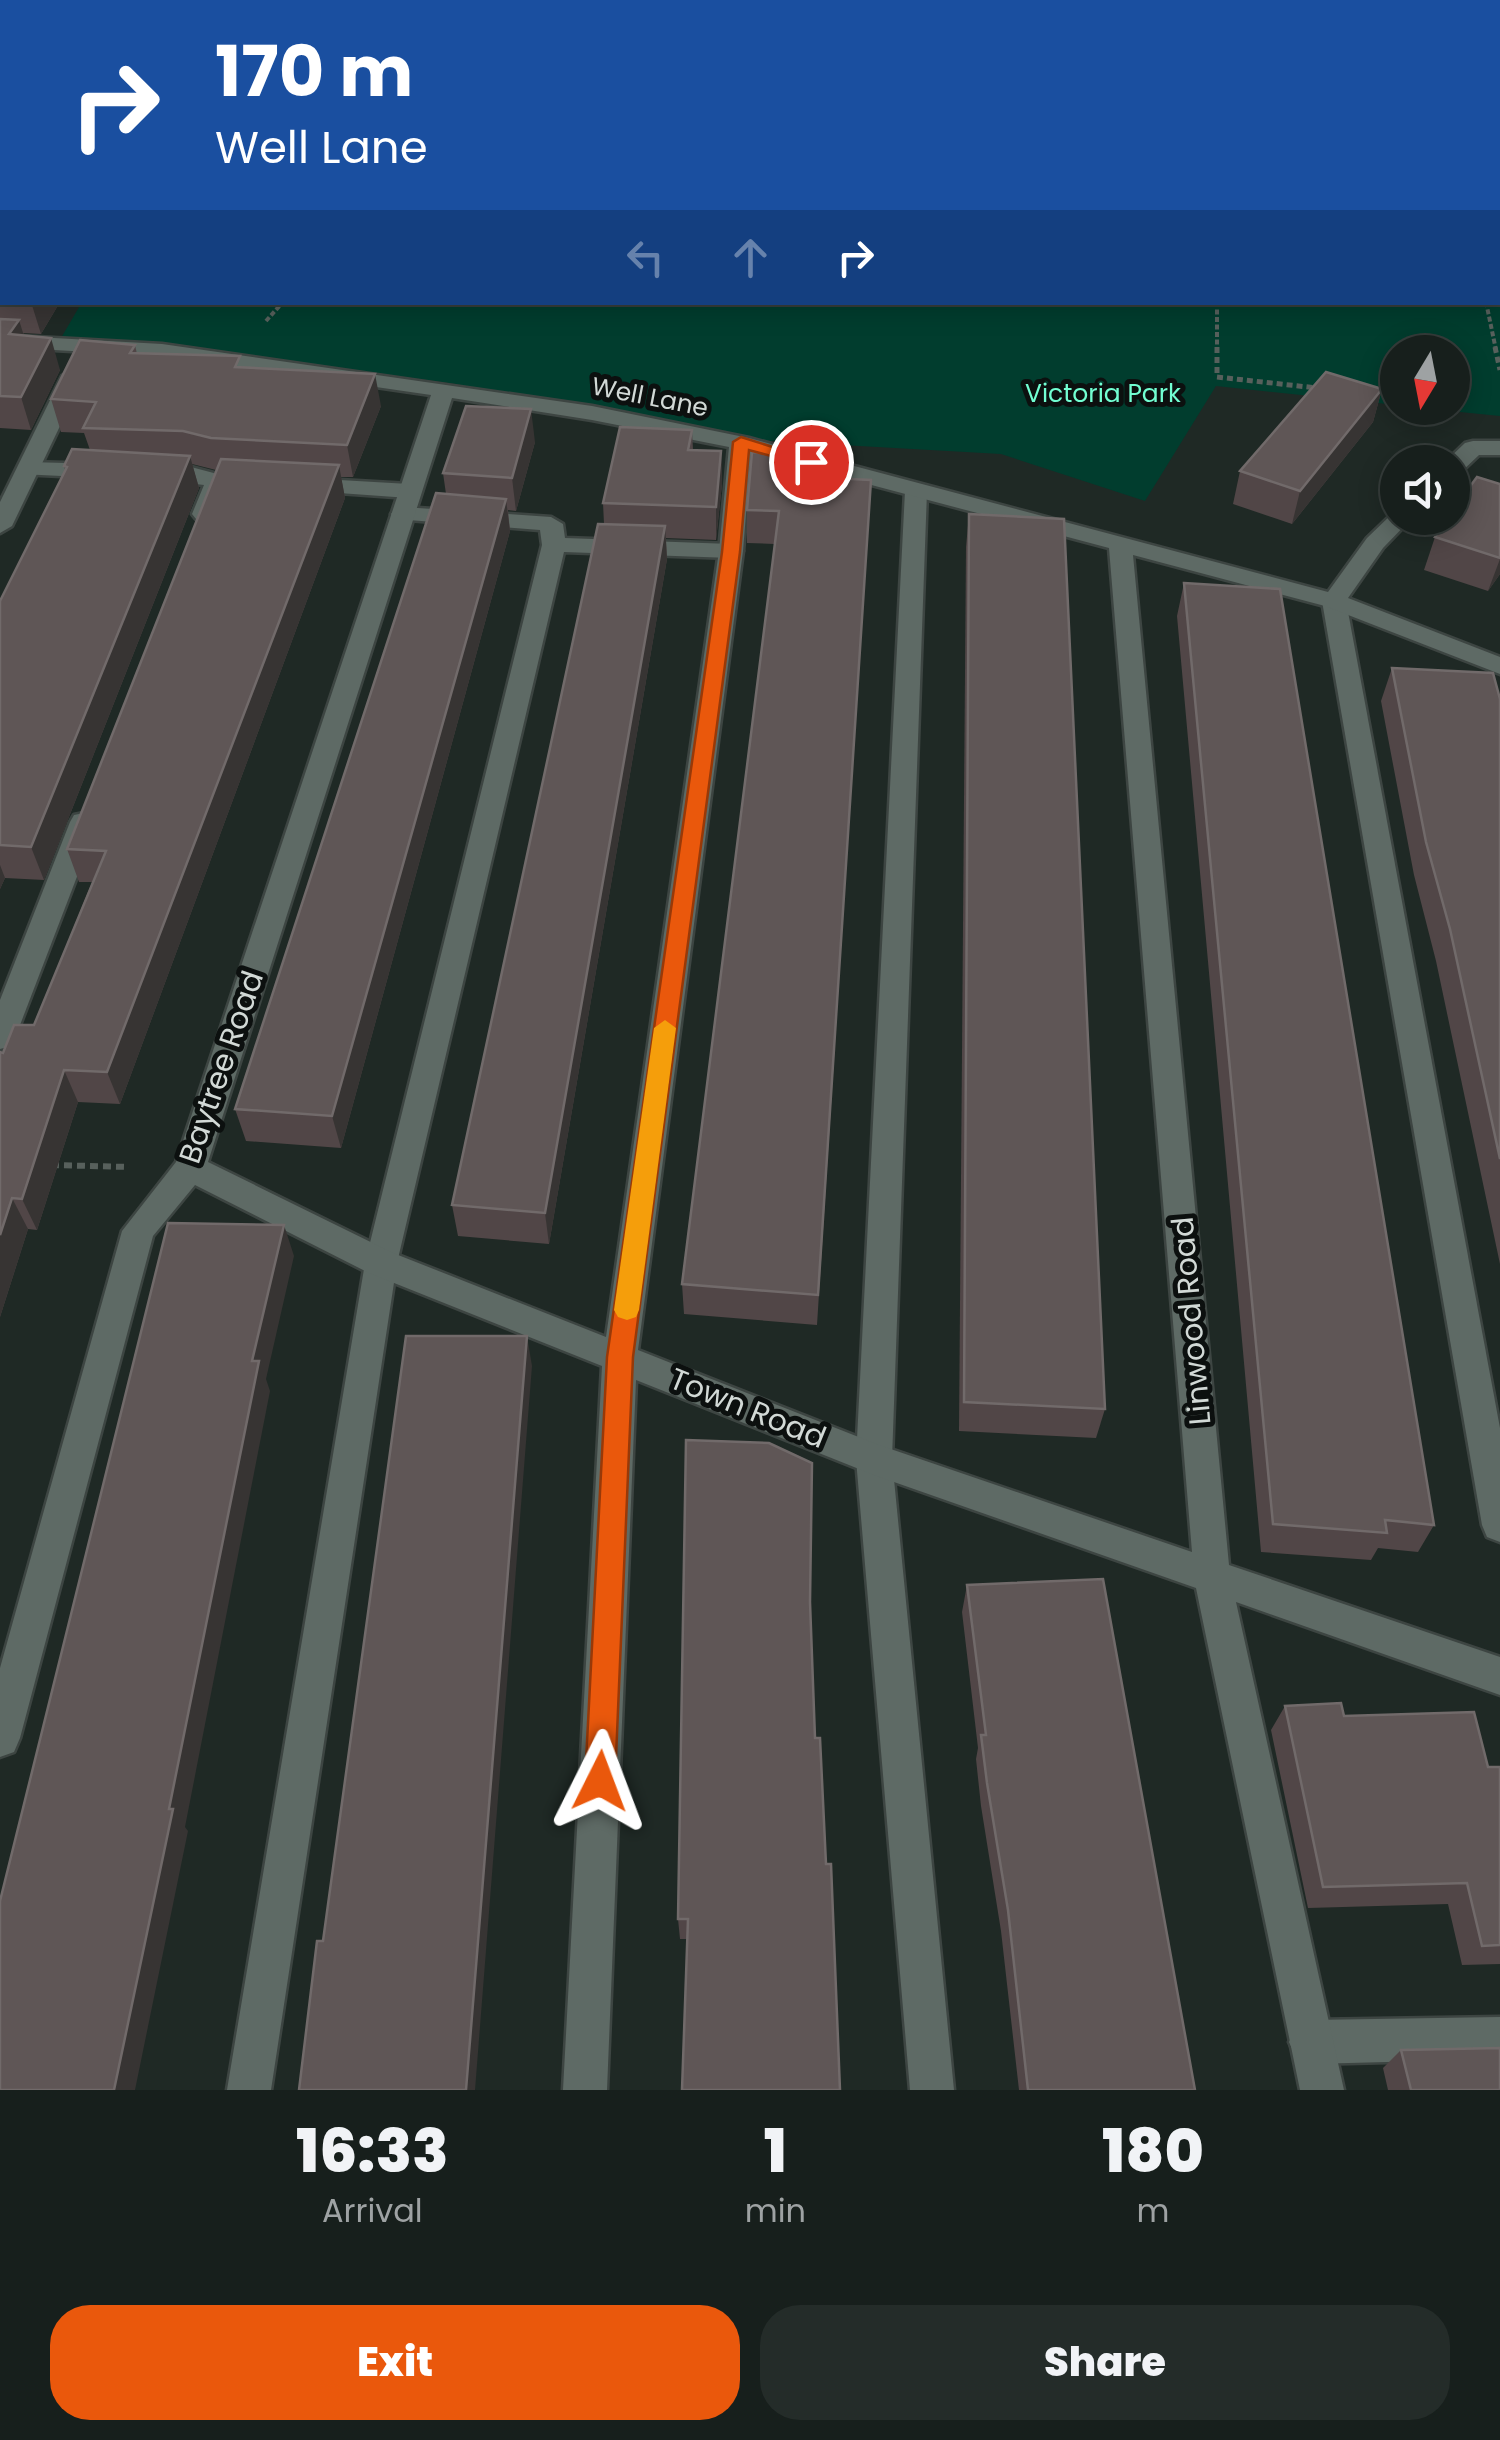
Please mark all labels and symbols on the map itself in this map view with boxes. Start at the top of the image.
north arrow [1380,335,1470,425]
street label: Well Lane [589,369,711,425]
park label: Victoria Park [1025,376,1181,411]
pin [769,420,854,505]
street label: Baytree Road [168,965,274,1169]
street label: Linwood Road [1160,1215,1222,1427]
street label: Town Road [663,1357,833,1459]
position arrow [548,1729,652,1833]

